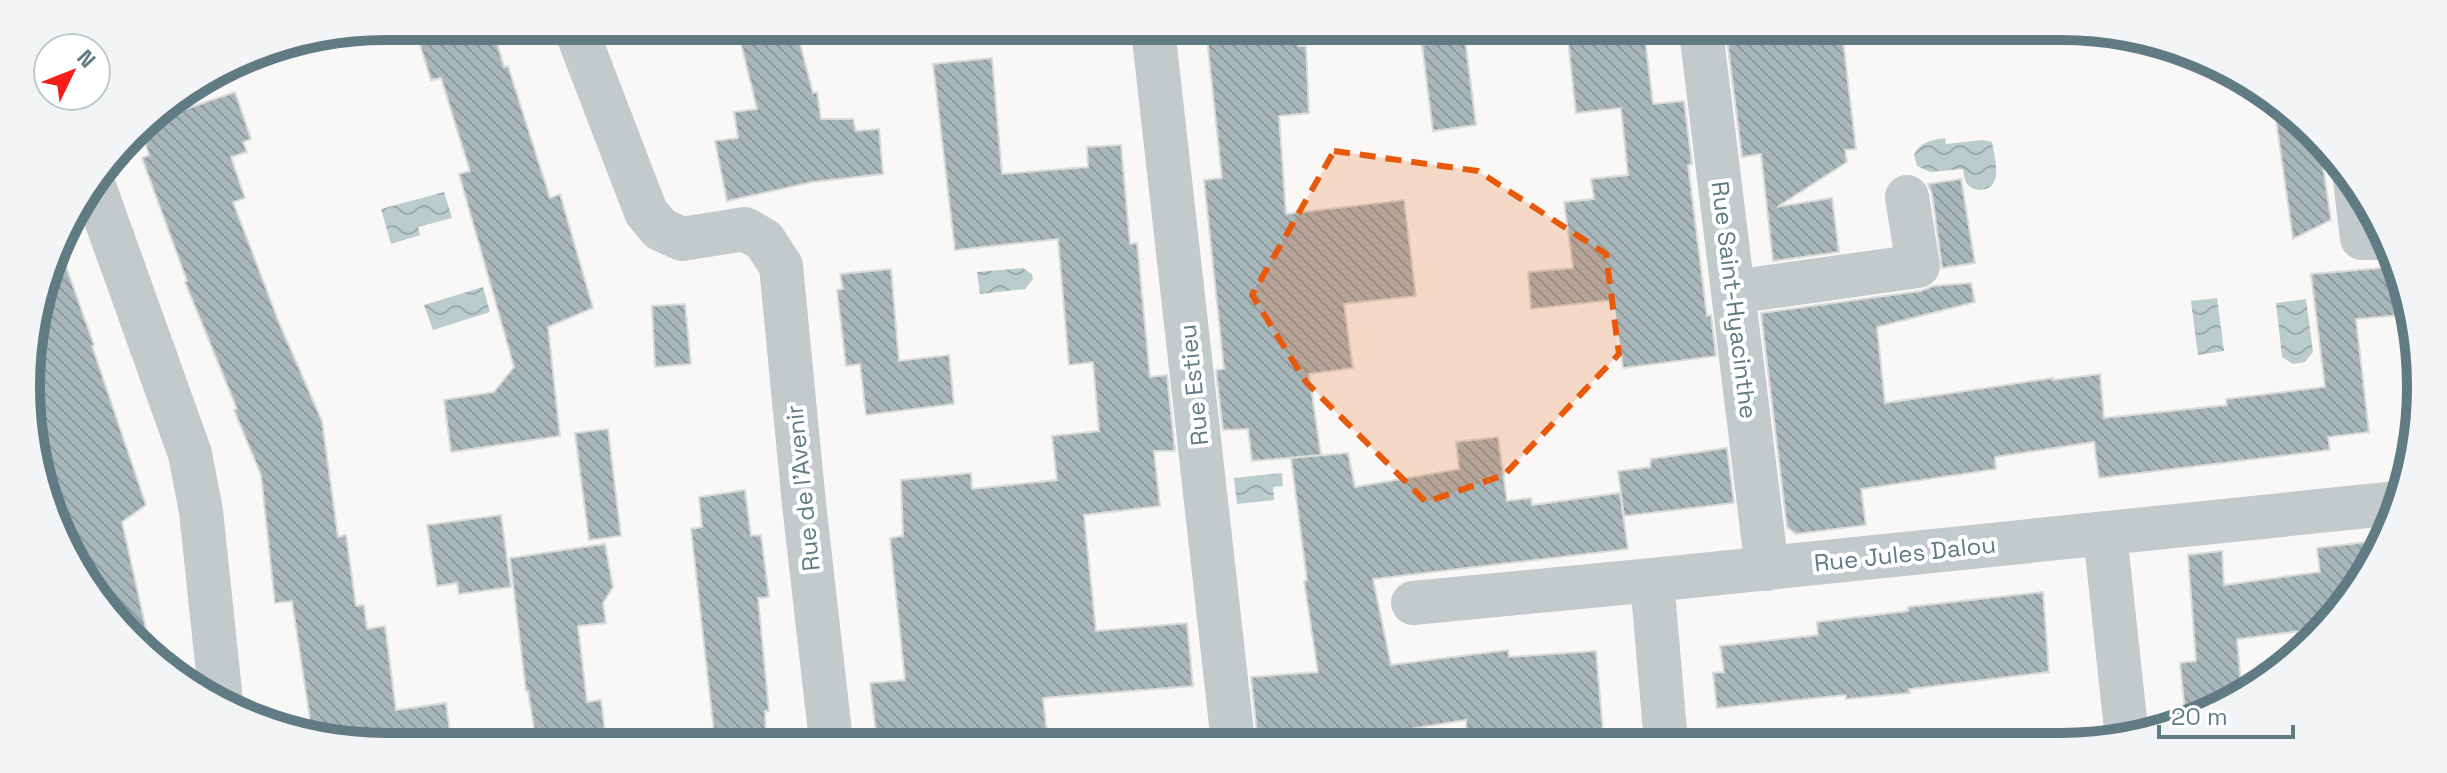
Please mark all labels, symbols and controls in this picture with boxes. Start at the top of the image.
north arrow [32,32,112,112]
text: N [71,43,102,73]
street label: Rue Saint-Hyacinthe [1705,179,1764,420]
street label: Rue Estieu [1172,323,1215,447]
street label: Rue de l'Avenir [778,403,827,573]
street label: Rue Jules Dalou [1813,529,1997,578]
scale bar [2159,689,2293,739]
text: 20 m [2171,701,2228,732]

